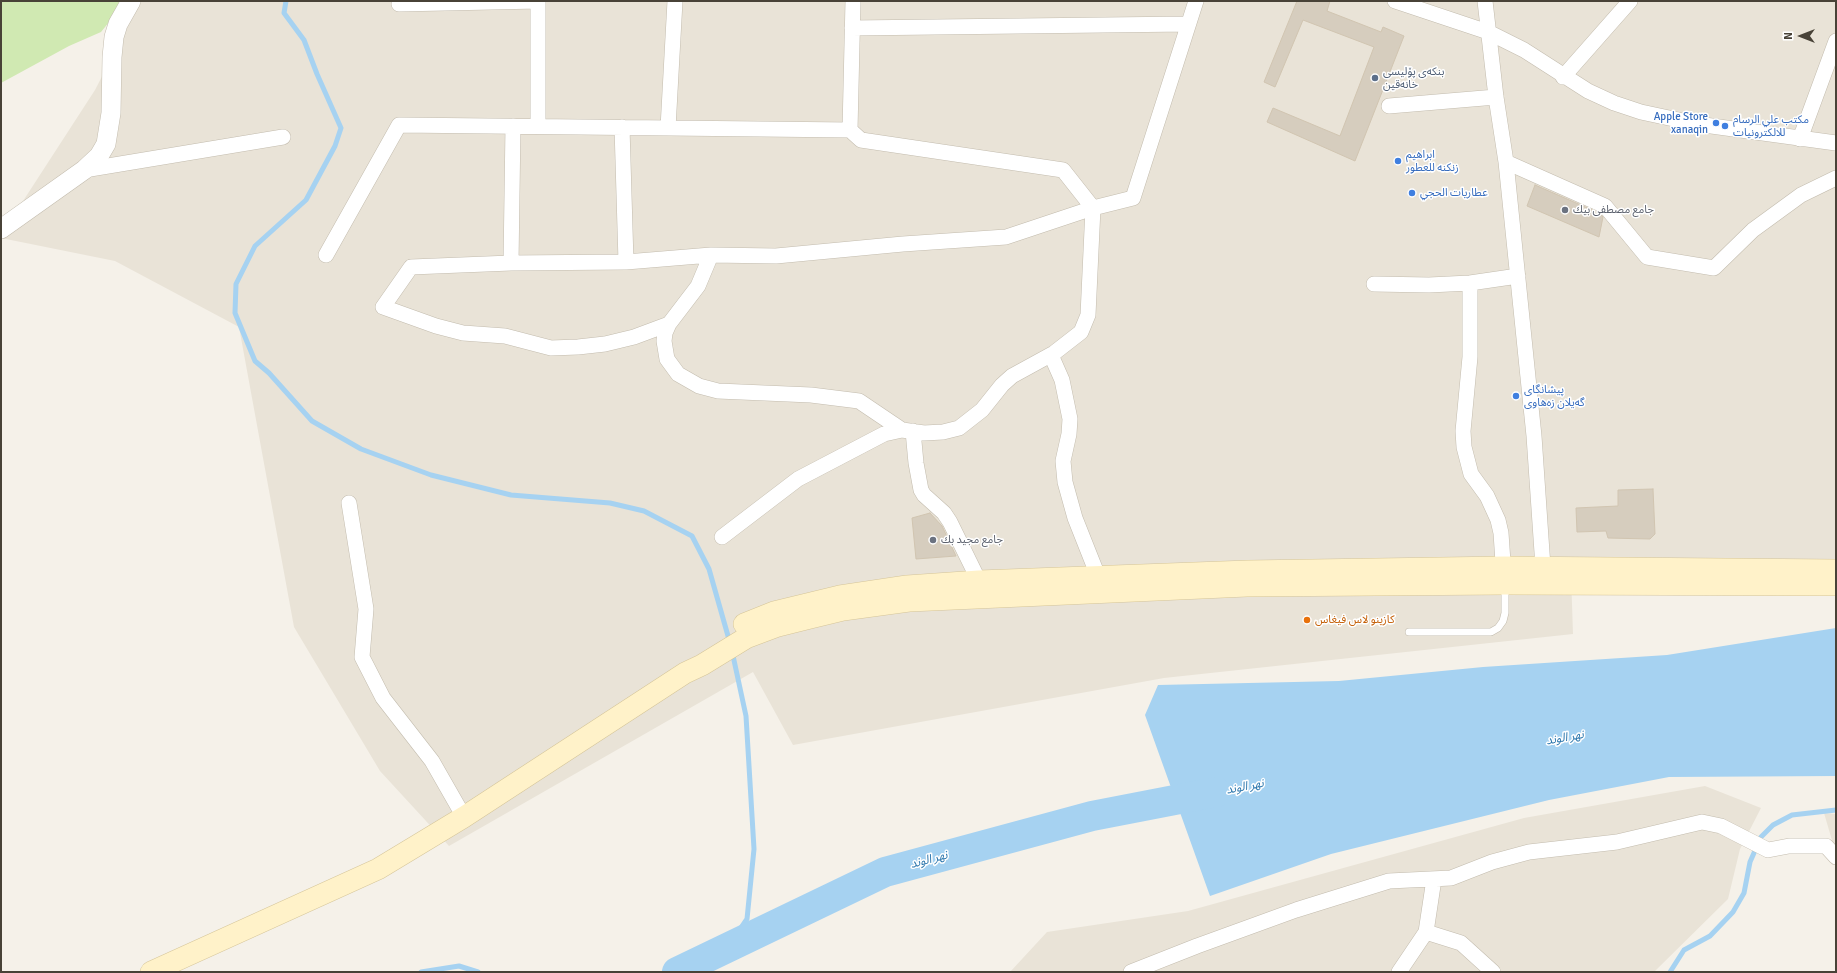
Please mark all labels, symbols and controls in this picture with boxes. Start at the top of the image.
north arrow [1781,16,1821,56]
text: N [1782,32,1795,40]
place label: بنکەی پۆلیسی خانەقین [1383,65,1444,91]
marker: بنکەی پۆلیسی خانەقین [1370,73,1380,83]
place label: Apple Store xanaqin [1654,110,1708,136]
place label: مكتب علي الرسام للالكترونيات [1733,113,1809,139]
marker: Apple Store xanaqin [1711,118,1721,128]
marker: مكتب علي الرسام للالكترونيات [1720,121,1730,131]
place label: ابراهيم زنكنه للعطور [1406,148,1459,174]
marker: ابراهيم زنكنه للعطور [1393,156,1403,166]
place label: عطاريات الحجي [1420,186,1488,200]
marker: عطاريات الحجي [1407,188,1417,198]
place label: جامع مصطفى بيك [1573,203,1654,217]
marker: جامع مصطفى بيك [1560,205,1570,215]
place label: پیشانگای گەیلان زەهاوی [1524,383,1585,409]
marker: پیشانگای گەیلان زەهاوی [1511,391,1521,401]
place label: جامع مجيد بك [941,533,1003,547]
marker: جامع مجيد بك [928,535,938,545]
place label: كازينو لاس فيغاس [1315,613,1394,627]
marker: كازينو لاس فيغاس [1302,615,1312,625]
water label: نهر الوند [1545,728,1585,748]
water label: نهر الوند [1225,776,1265,798]
water label: نهر الوند [909,848,949,872]

